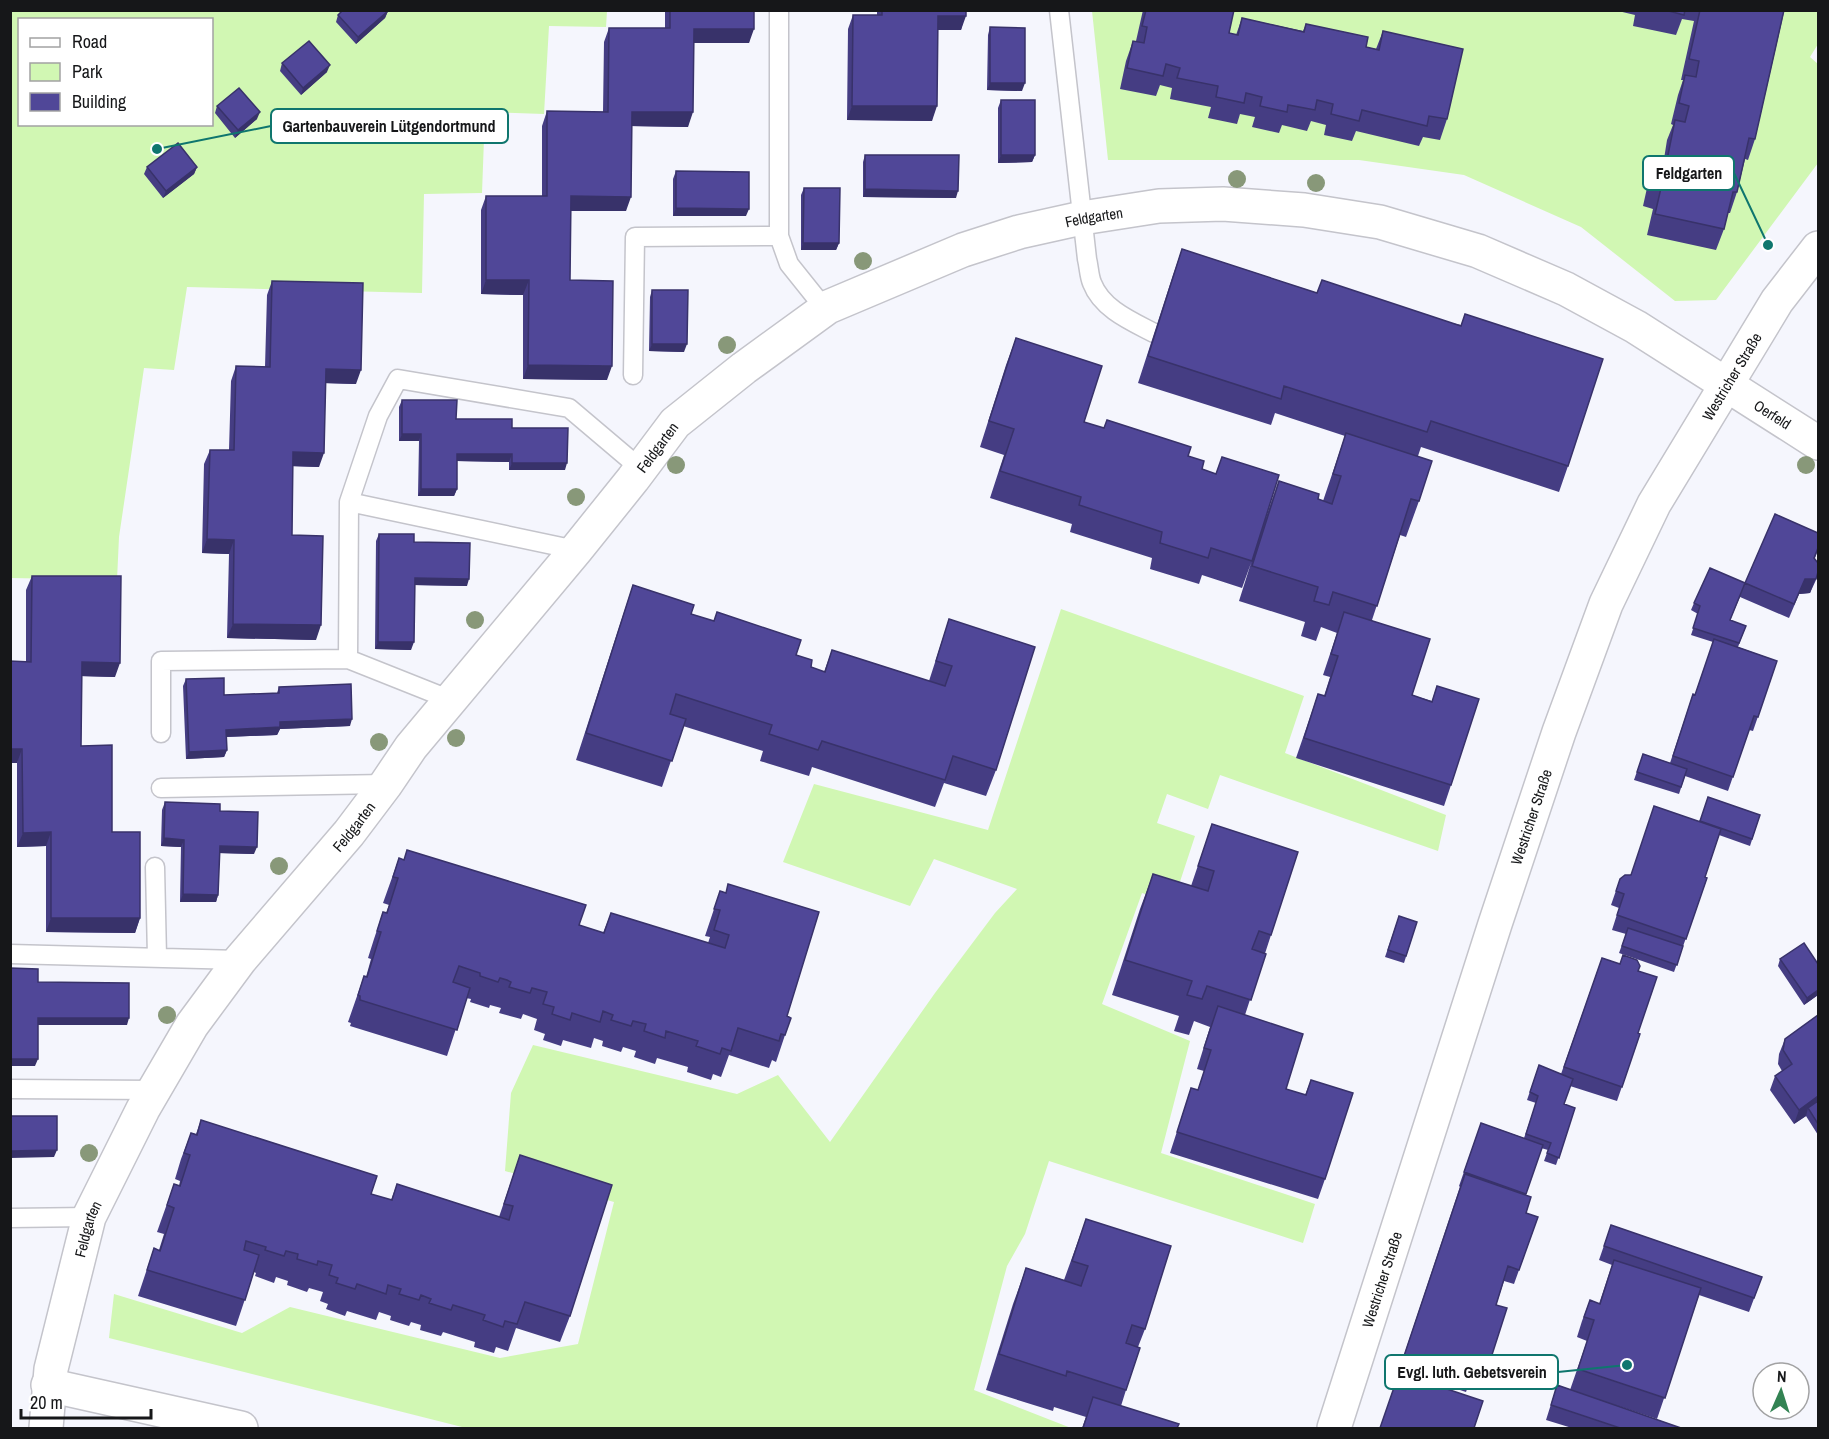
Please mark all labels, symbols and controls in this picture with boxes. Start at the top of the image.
legend [18,18,213,126]
text: Road [72,29,107,54]
text: Park [72,59,103,84]
text: Building [72,89,127,114]
callout: Gartenbauverein Lütgendortmund [271,109,508,143]
text: Gartenbauverein Lütgendortmund [283,115,495,137]
callout: Feldgarten [1643,156,1734,190]
text: Feldgarten [1656,162,1722,184]
street label: Feldgarten [1063,201,1124,232]
street label: Westricher Straße [1697,328,1766,424]
street label: Oerfeld [1750,394,1795,434]
street label: Feldgarten [631,417,683,477]
street label: Westricher Straße [1505,766,1556,867]
street label: Feldgarten [327,797,380,856]
street label: Feldgarten [69,1197,106,1259]
street label: Westricher Straße [1356,1229,1407,1330]
callout: Evgl. luth. Gebetsverein [1385,1355,1558,1389]
text: Evgl. luth. Gebetsverein [1397,1361,1547,1383]
north arrow [1751,1361,1811,1421]
text: N [1776,1365,1787,1387]
scale bar [21,1382,152,1420]
text: 20 m [30,1390,63,1415]

